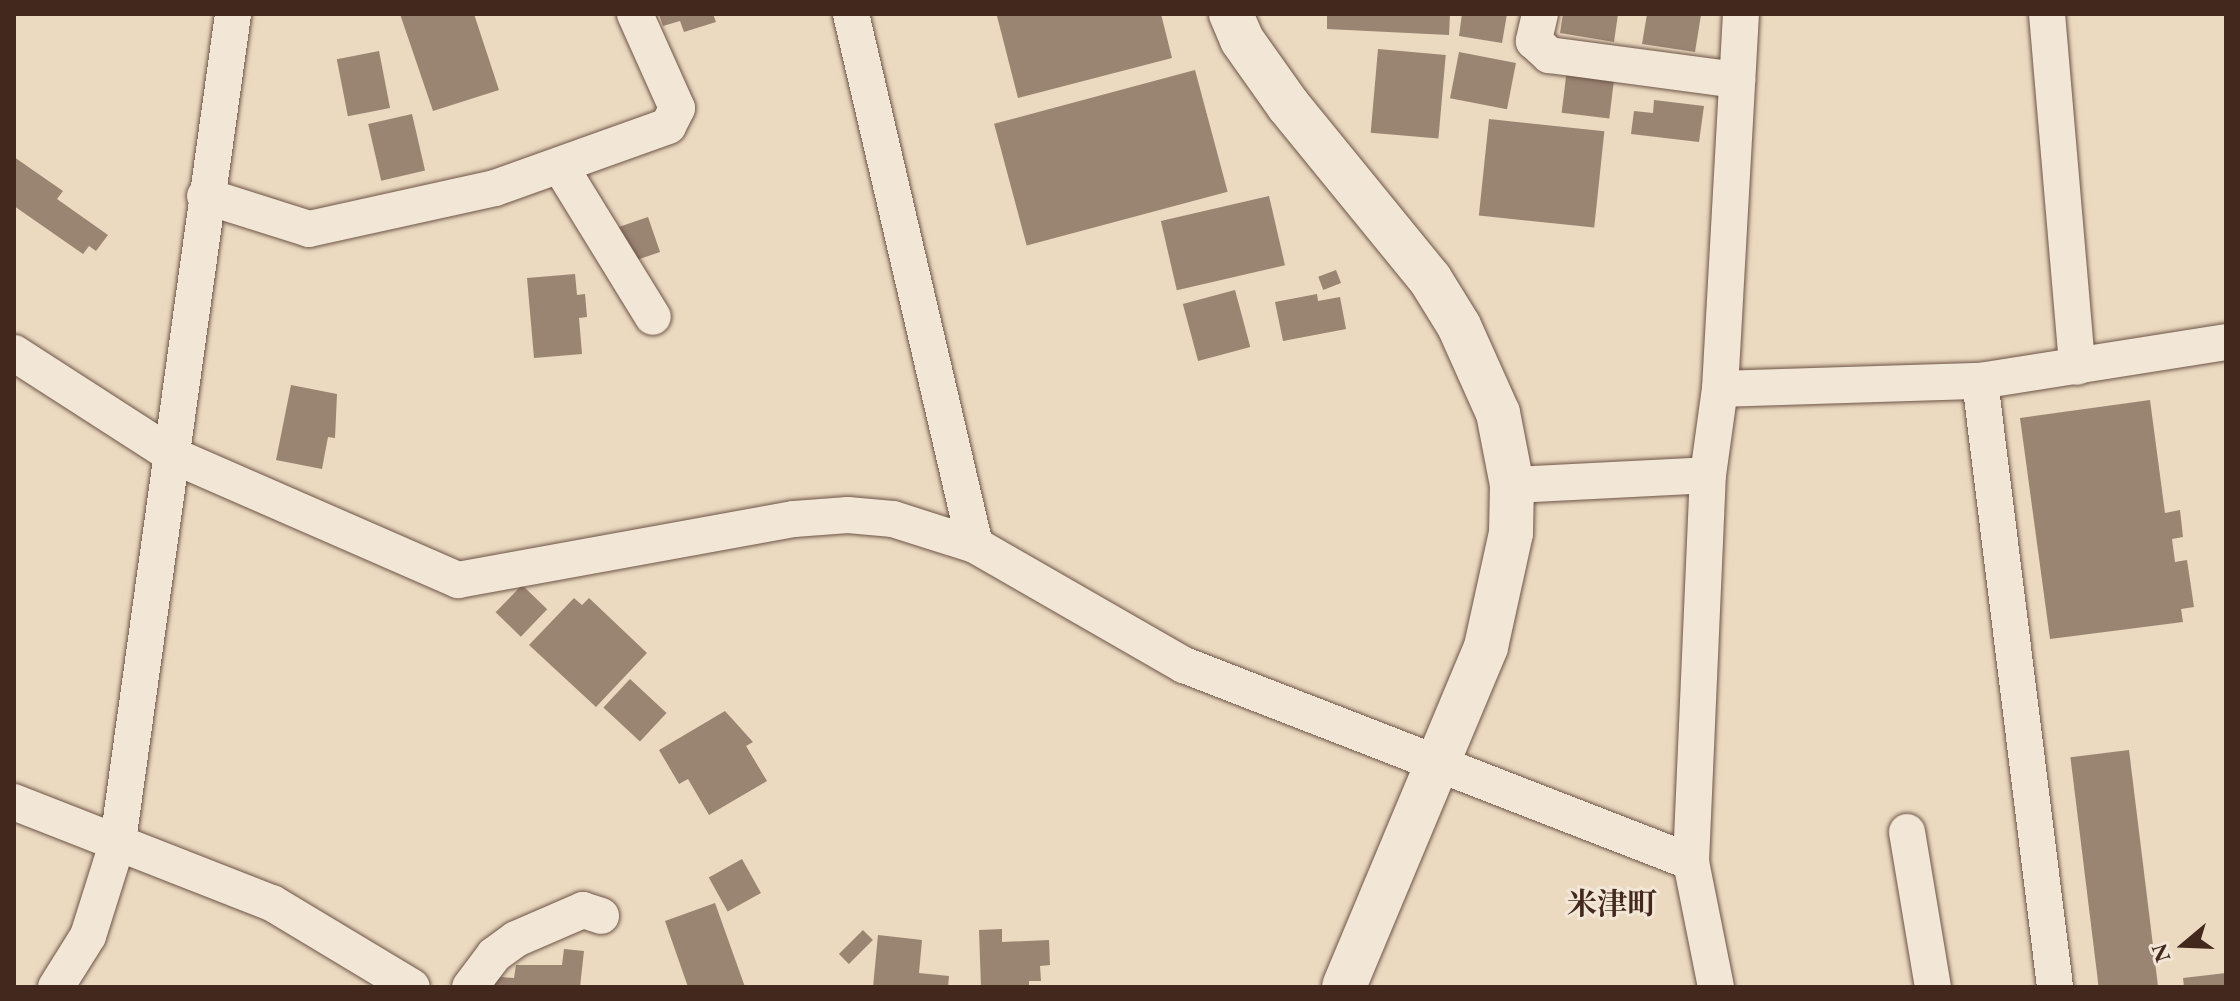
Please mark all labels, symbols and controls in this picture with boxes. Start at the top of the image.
district label: 米津町 [1567,886,1657,922]
north arrow [2144,905,2224,985]
text: N [2144,940,2177,966]

